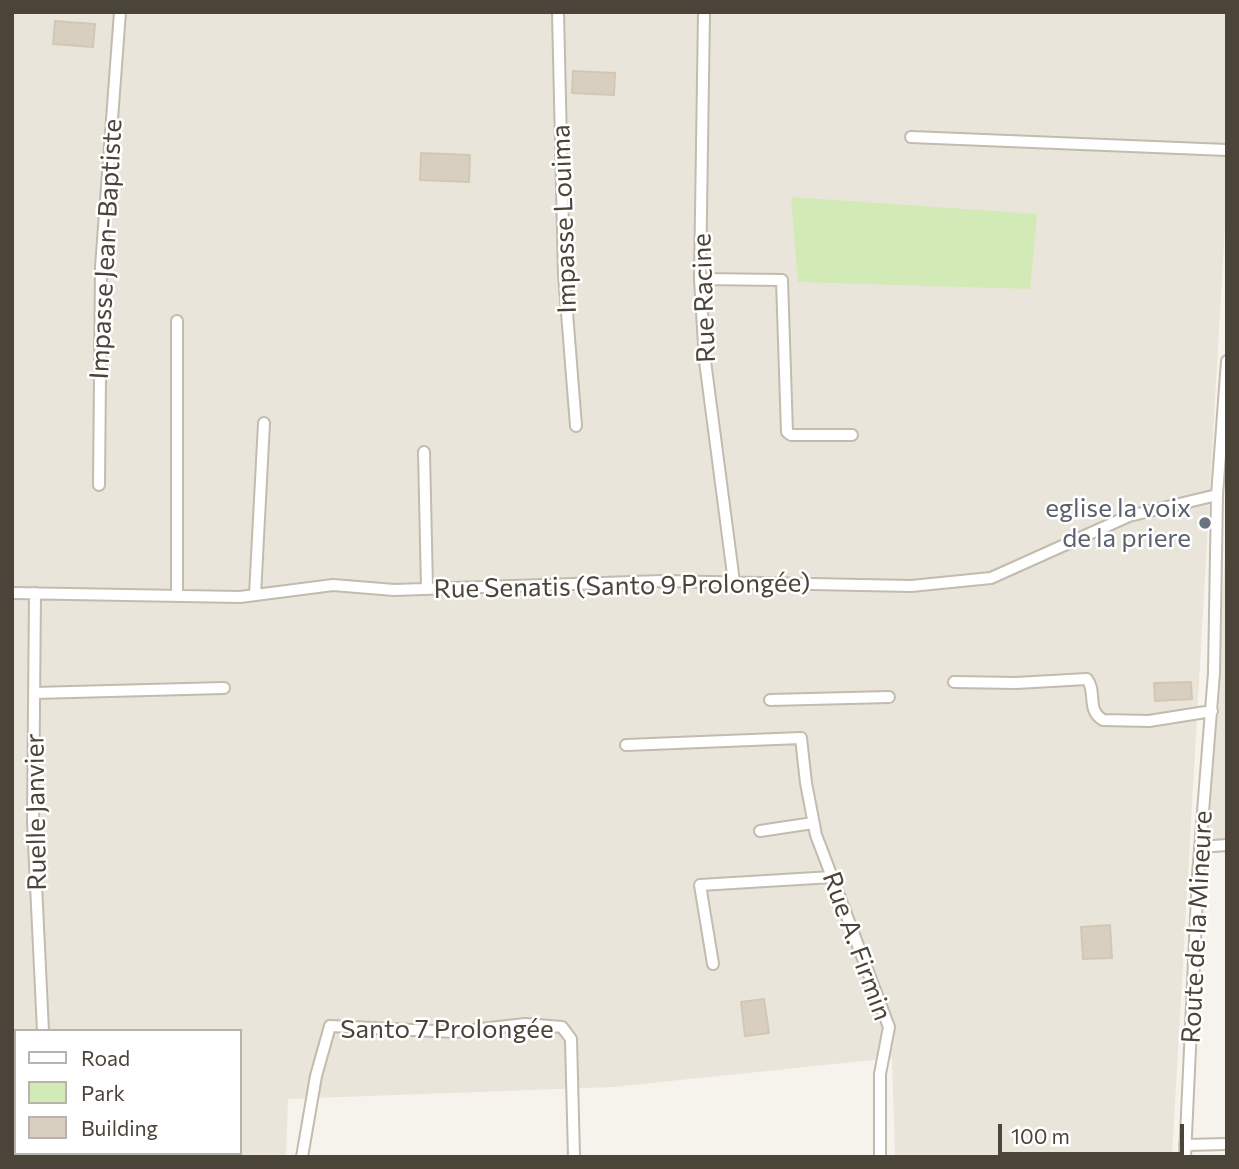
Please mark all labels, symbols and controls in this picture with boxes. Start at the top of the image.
street label: Impasse Jean-Baptiste [84,118,128,380]
street label: Impasse Louima [545,124,583,314]
street label: Rue Racine [686,233,722,363]
place label: eglise la voix de la priere [1045,492,1191,554]
marker: eglise la voix de la priere [1197,515,1213,531]
street label: Rue Senatis (Santo 9 Prolongée) [433,567,811,605]
street label: Ruelle Janvier [19,733,53,891]
street label: Route de la Mineure [1175,810,1219,1044]
street label: Rue A. Firmin [816,867,898,1025]
street label: Santo 7 Prolongée [340,1013,554,1045]
legend [14,1029,242,1155]
text: Road [81,1045,130,1070]
text: Park [81,1080,125,1105]
scale bar [1001,1110,1186,1154]
text: Building [81,1115,158,1140]
text: 100 m [1011,1123,1070,1148]

